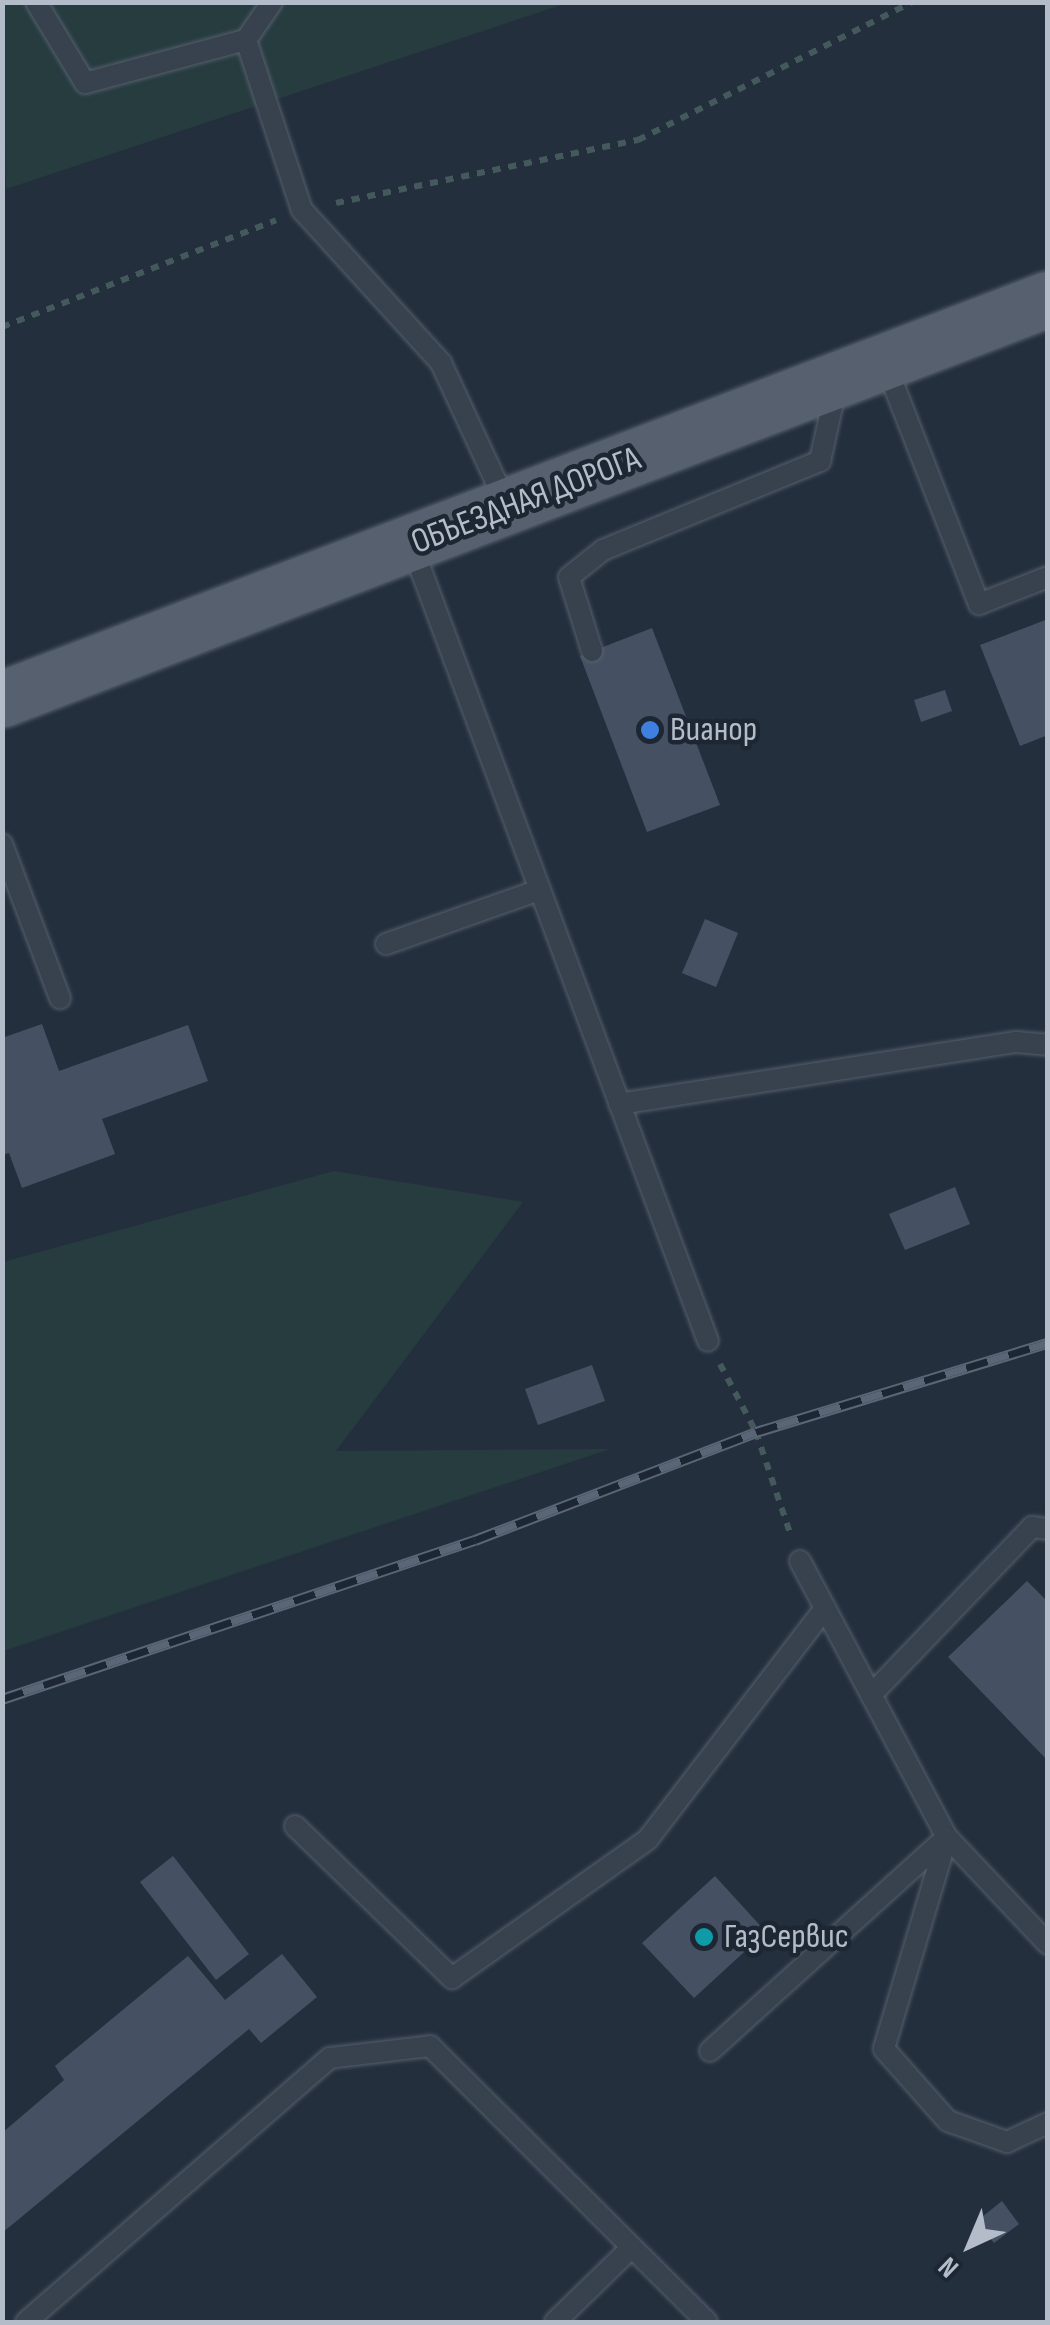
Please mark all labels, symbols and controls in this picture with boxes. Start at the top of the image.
street label: ОБЪЕЗДНАЯ ДОРОГА [406,438,646,564]
place label: Вианор [670,709,757,751]
marker: Вианор [639,719,661,741]
place label: ГазСервис [724,1916,849,1958]
marker: ГазСервис [693,1926,715,1948]
north arrow [920,2195,1020,2295]
text: N [932,2250,966,2284]

